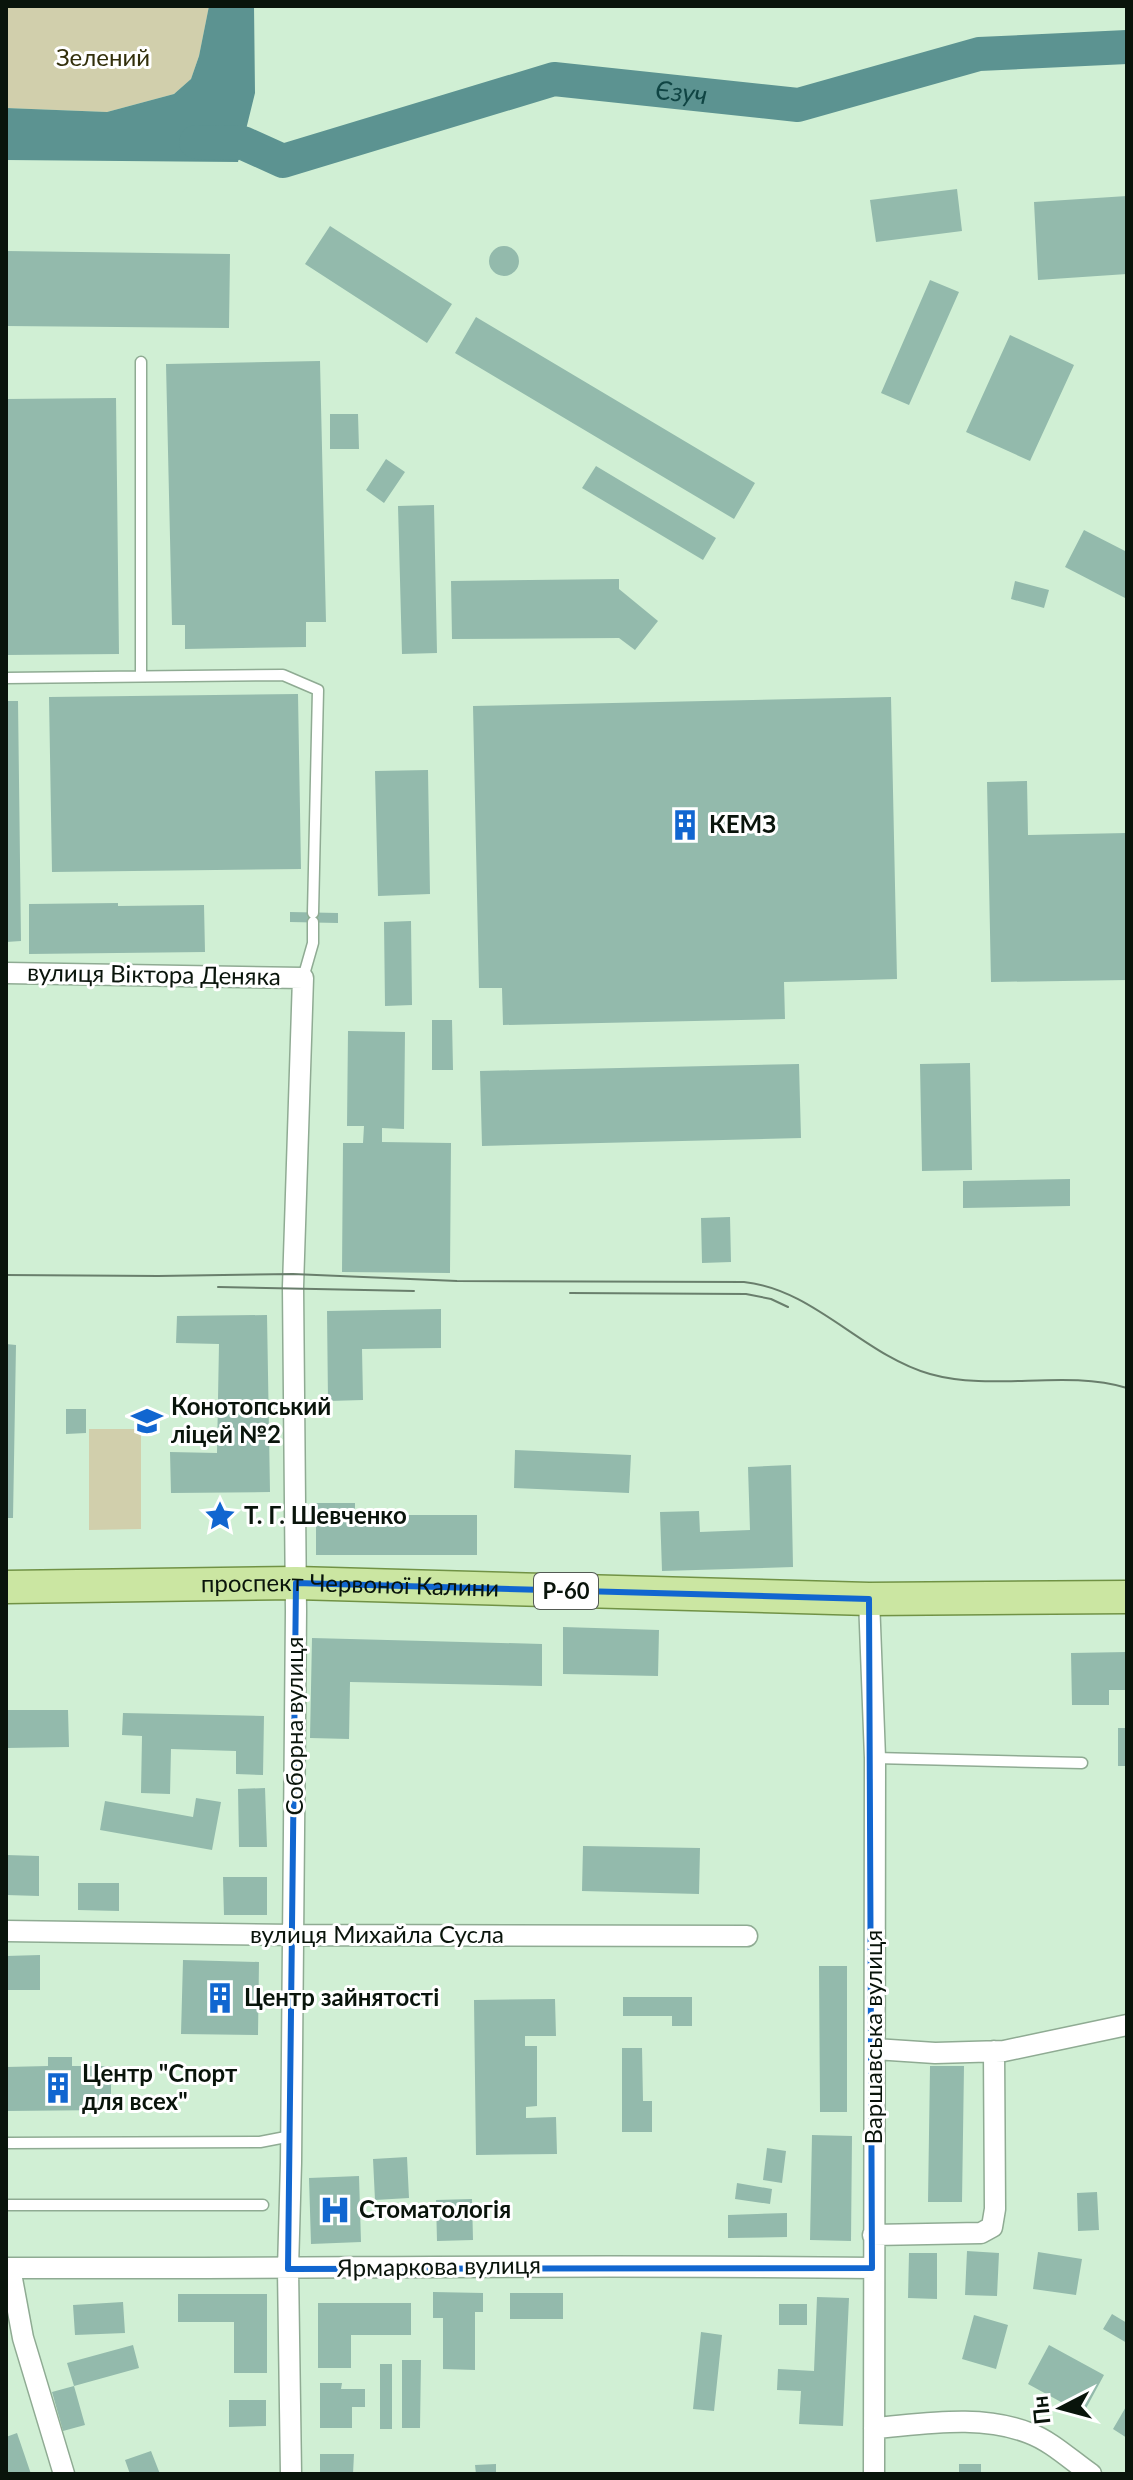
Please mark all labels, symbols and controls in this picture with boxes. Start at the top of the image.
park label: Зелений [56,42,150,71]
water label: Єзуч [654,73,709,110]
building icon: КЕМЗ [668,808,702,842]
place label: КЕМЗ [709,809,776,838]
street label: вулиця Віктора Деняка [27,957,281,990]
place label: Конотопський ліцей №2 [171,1391,331,1448]
school or university icon: Конотопський ліцей №2 [130,1404,164,1438]
place icon: Т. Г. Шевченко [203,1499,237,1533]
place label: Т. Г. Шевченко [244,1500,407,1529]
street label: проспект Червоної Калини [201,1567,499,1602]
road number: Р-60 [534,1573,598,1609]
street label: Соборна вулиця [279,1636,308,1816]
street label: вулиця Михайла Сусла [250,1919,504,1948]
street label: Варшавська вулиця [858,1930,887,2144]
building icon: Центр зайнятості [203,1981,237,2015]
place label: Центр зайнятості [244,1982,439,2011]
place label: Центр "Спорт для всех" [82,2058,238,2115]
building icon: Центр "Спорт для всех" [41,2071,75,2105]
hospital icon: Стоматологія [318,2193,352,2227]
place label: Стоматологія [359,2194,511,2223]
street label: Ярмаркова вулиця [336,2249,541,2282]
north arrow [1021,2368,1101,2448]
text: Пн [1026,2394,1056,2426]

